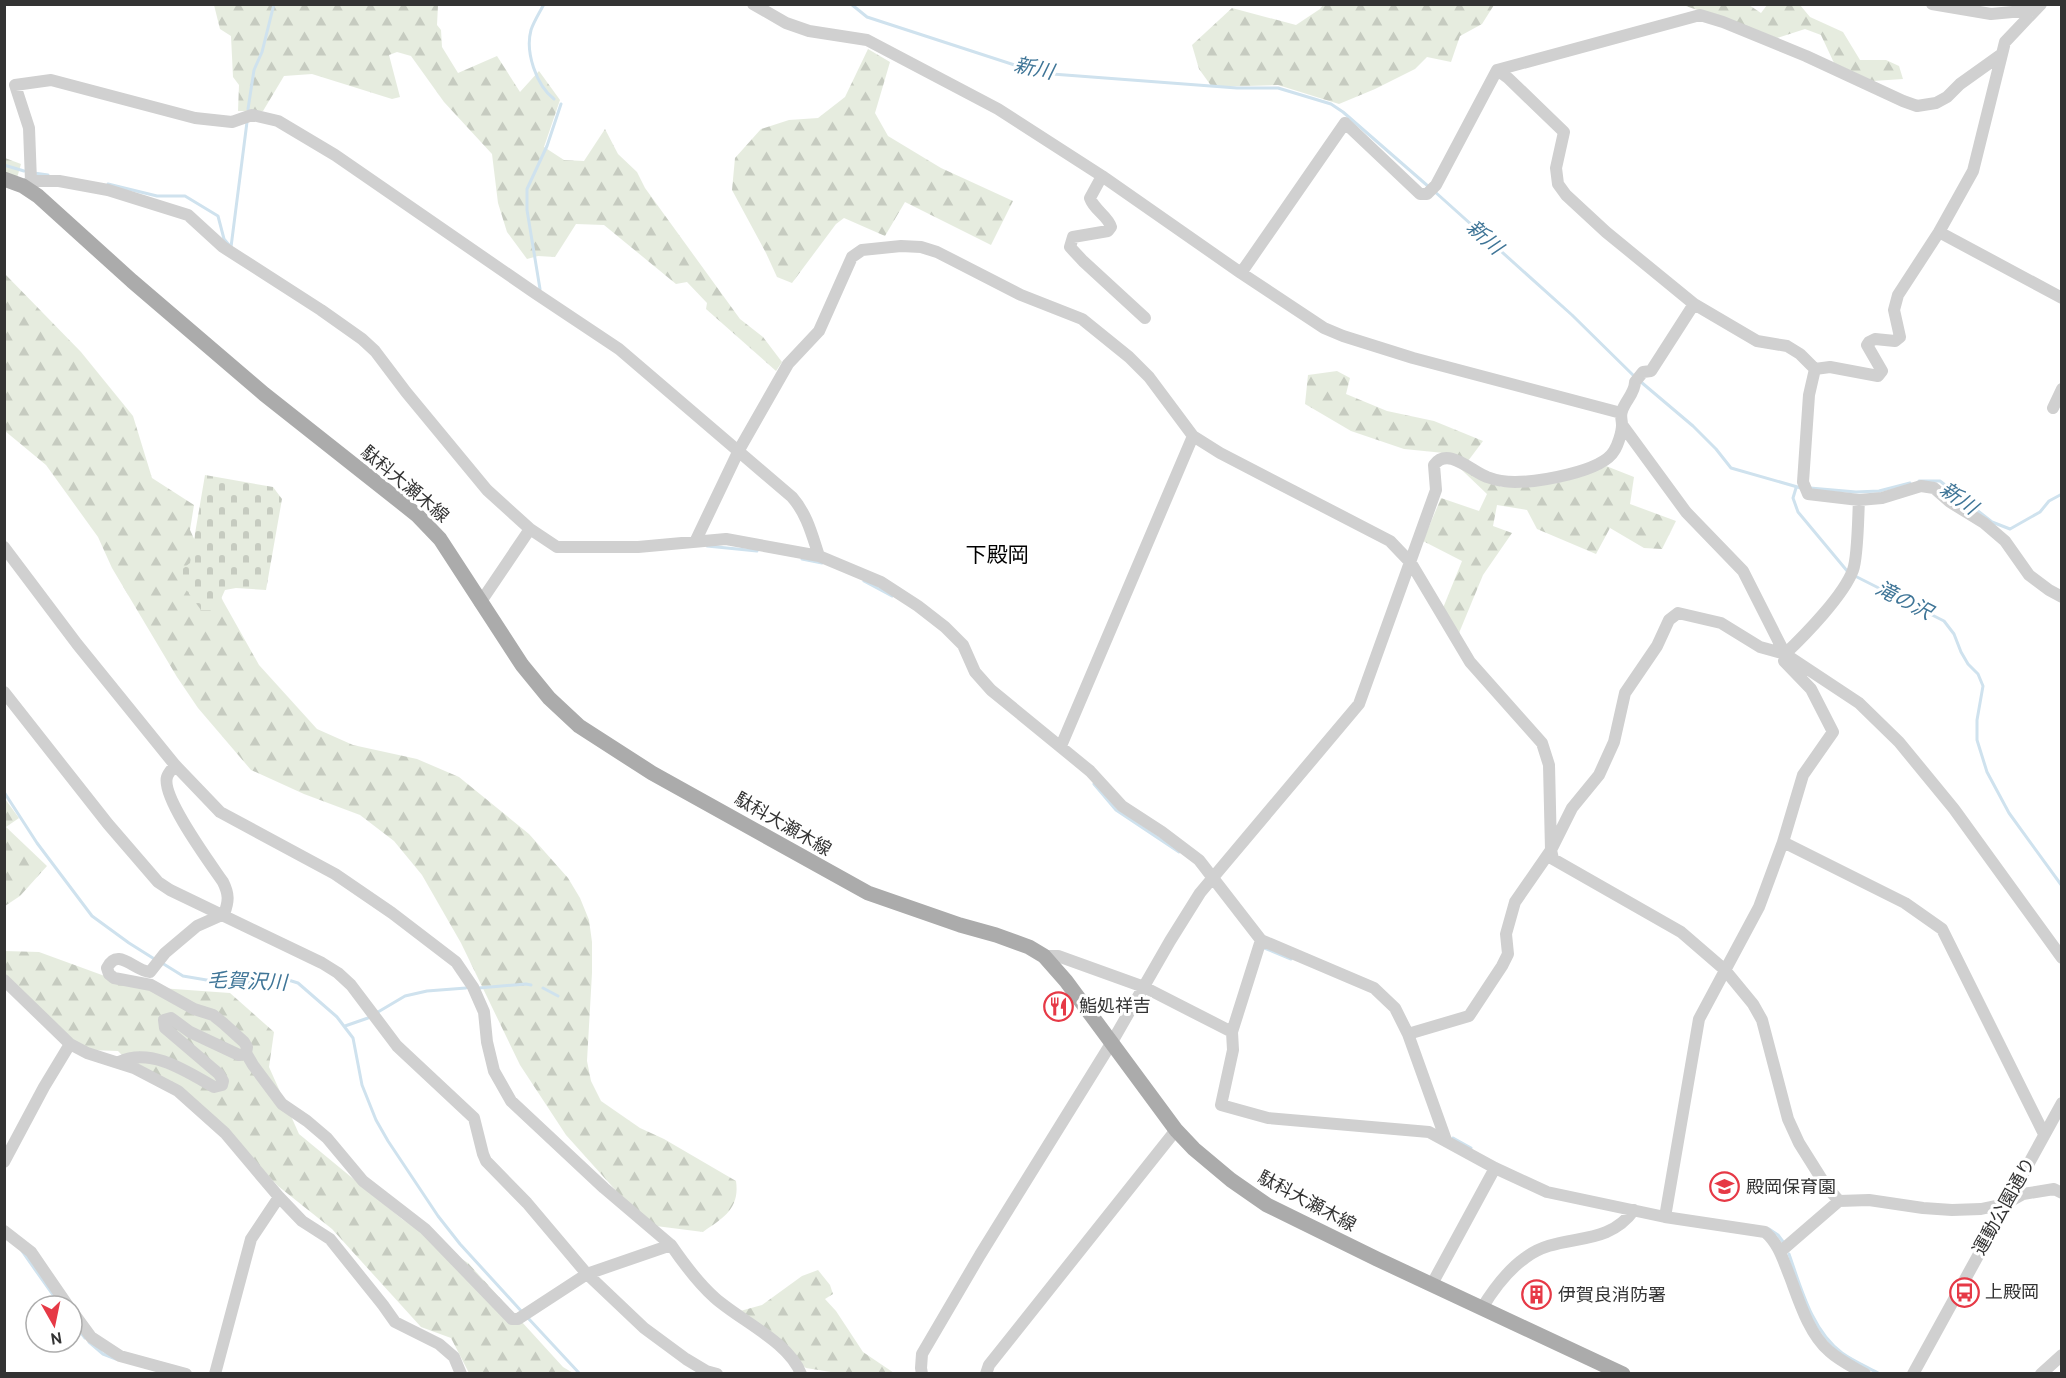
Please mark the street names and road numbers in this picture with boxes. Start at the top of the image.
street label: 駄科大瀬木線 [357,441,453,527]
street label: 駄科大瀬木線 [731,787,835,861]
street label: 運動公園通り [1968,1153,2040,1259]
street label: 駄科大瀬木線 [1254,1166,1360,1236]

